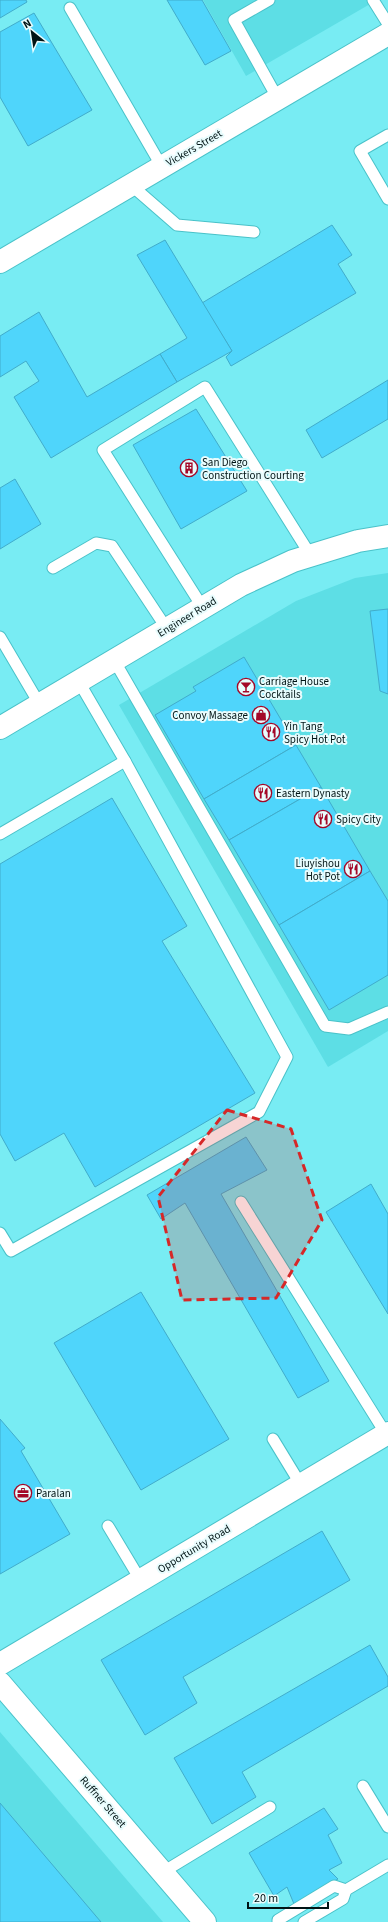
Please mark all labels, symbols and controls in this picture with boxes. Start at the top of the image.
north arrow [12,12,52,52]
text: N [20,15,34,32]
street label: Vickers Street [163,126,225,170]
place label: San Diego Construction Courting [202,455,304,483]
building icon: San Diego Construction Courting [179,458,199,478]
street label: Engineer Road [155,593,219,641]
place label: Carriage House Cocktails [259,674,329,702]
bar icon: Carriage House Cocktails [236,677,256,697]
shop icon: Convoy Massage [251,705,271,725]
place label: Convoy Massage [172,708,249,723]
place label: Yin Tang Spicy Hot Pot [283,719,346,747]
restaurant icon: Yin Tang Spicy Hot Pot [261,722,281,742]
restaurant icon: Eastern Dynasty [253,783,273,803]
place label: Eastern Dynasty [276,786,350,801]
restaurant icon: Spicy City [313,809,333,829]
place label: Spicy City [336,812,381,827]
place label: Liuyishou Hot Pot [296,856,340,884]
restaurant icon: Liuyishou Hot Pot [343,859,363,879]
office icon: Paralan [13,1483,33,1503]
place label: Paralan [36,1486,71,1501]
street label: Opportunity Road [155,1521,233,1577]
street label: Ruffner Street [76,1773,130,1831]
scale bar [248,1884,328,1910]
text: 20 m [254,1890,278,1907]

